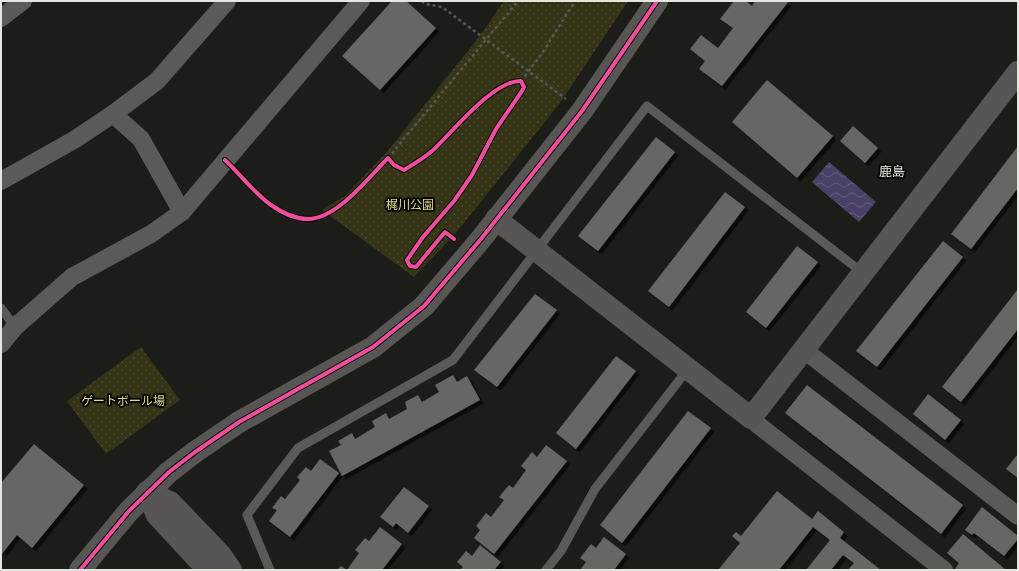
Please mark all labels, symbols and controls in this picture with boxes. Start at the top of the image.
district label: 鹿島 [879,162,905,180]
park label: 梶川公園 [386,196,434,213]
park label: ゲートボール場 [81,392,165,409]

